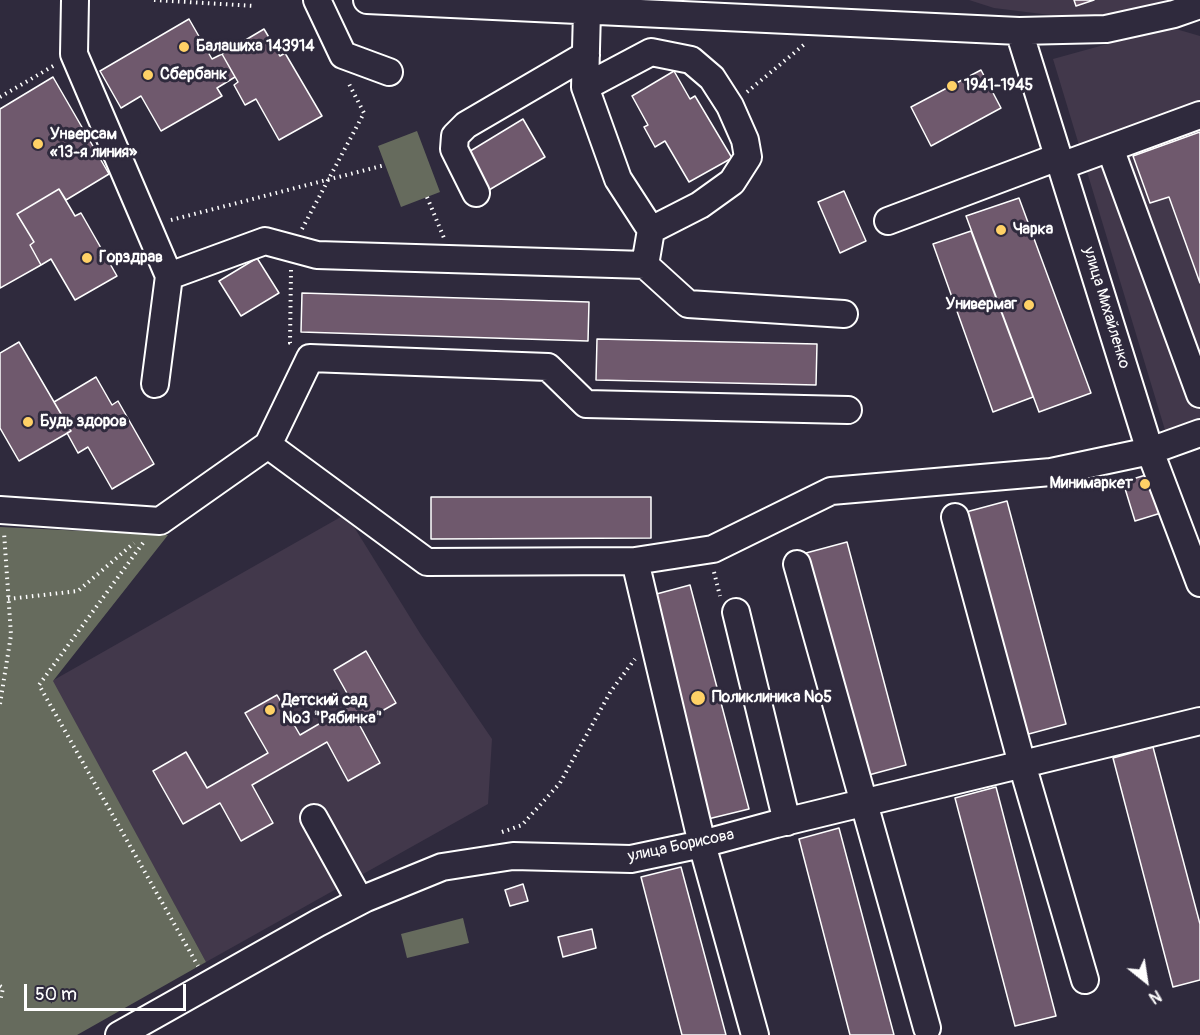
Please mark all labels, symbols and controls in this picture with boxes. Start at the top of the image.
place label: Балашиха 143914 [196,37,314,57]
marker: Балашиха 143914 [177,40,191,54]
place label: Сбербанк [160,65,227,85]
marker: Сбербанк [141,68,155,82]
place label: 1941-1945 [964,76,1033,96]
marker: 1941-1945 [945,79,959,93]
place label: Унверсам «13-я линия» [50,125,137,163]
marker: Унверсам «13-я линия» [31,137,45,151]
place label: Чарка [1013,220,1053,240]
marker: Чарка [994,223,1008,237]
street label: улица Михайленко [1078,245,1134,371]
place label: Горздрав [99,248,163,268]
marker: Горздрав [80,251,94,265]
place label: Универмаг [946,295,1017,315]
marker: Универмаг [1022,298,1036,312]
place label: Будь здоров [40,412,127,432]
marker: Будь здоров [21,415,35,429]
place label: Минимаркет [1050,474,1133,494]
marker: Минимаркет [1138,477,1152,491]
place label: Поликлиника №5 [712,688,832,708]
marker: Поликлиника №5 [689,689,707,707]
place label: Детский сад №3 "Рябинка" [282,691,382,729]
marker: Детский сад №3 "Рябинка" [263,703,277,717]
street label: улица Борисова [626,825,736,867]
north arrow [1116,951,1176,1011]
scale bar [27,972,189,1010]
text: 50 m [35,983,77,1006]
text: N [1145,985,1165,1008]

